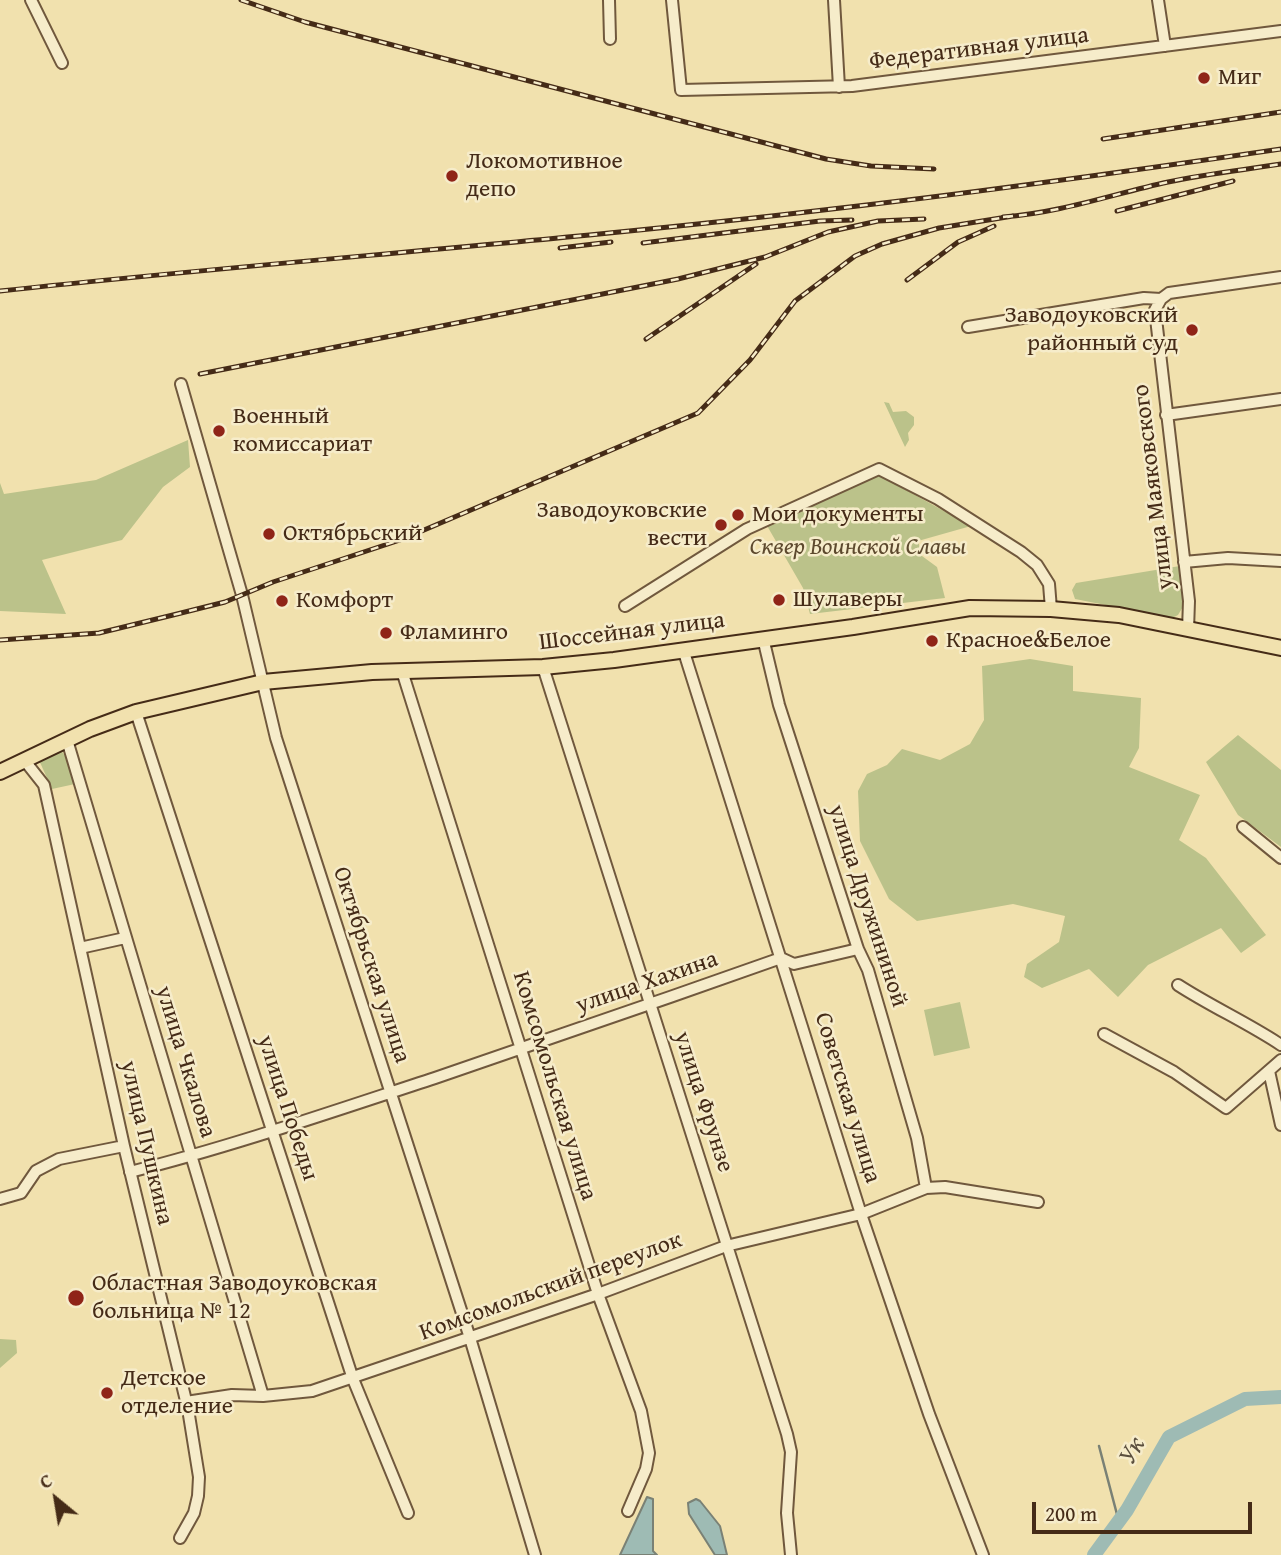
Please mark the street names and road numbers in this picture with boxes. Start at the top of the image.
street label: Федеративная улица [868,21,1090,77]
street label: улица Маяковского [1127,383,1181,591]
street label: Шоссейная улица [538,606,726,658]
street label: улица Дружининой [821,801,913,1011]
street label: Октябрьская улица [326,863,416,1067]
street label: улица Хахина [572,945,722,1021]
street label: Комсомольская улица [505,968,603,1204]
street label: улица Чкалова [148,983,222,1141]
street label: Советская улица [807,1009,887,1187]
street label: улица Фрунзе [667,1028,739,1176]
street label: улица Победы [250,1032,324,1184]
street label: улица Пушкина [113,1058,179,1228]
street label: Комсомольский переулок [416,1226,686,1348]

